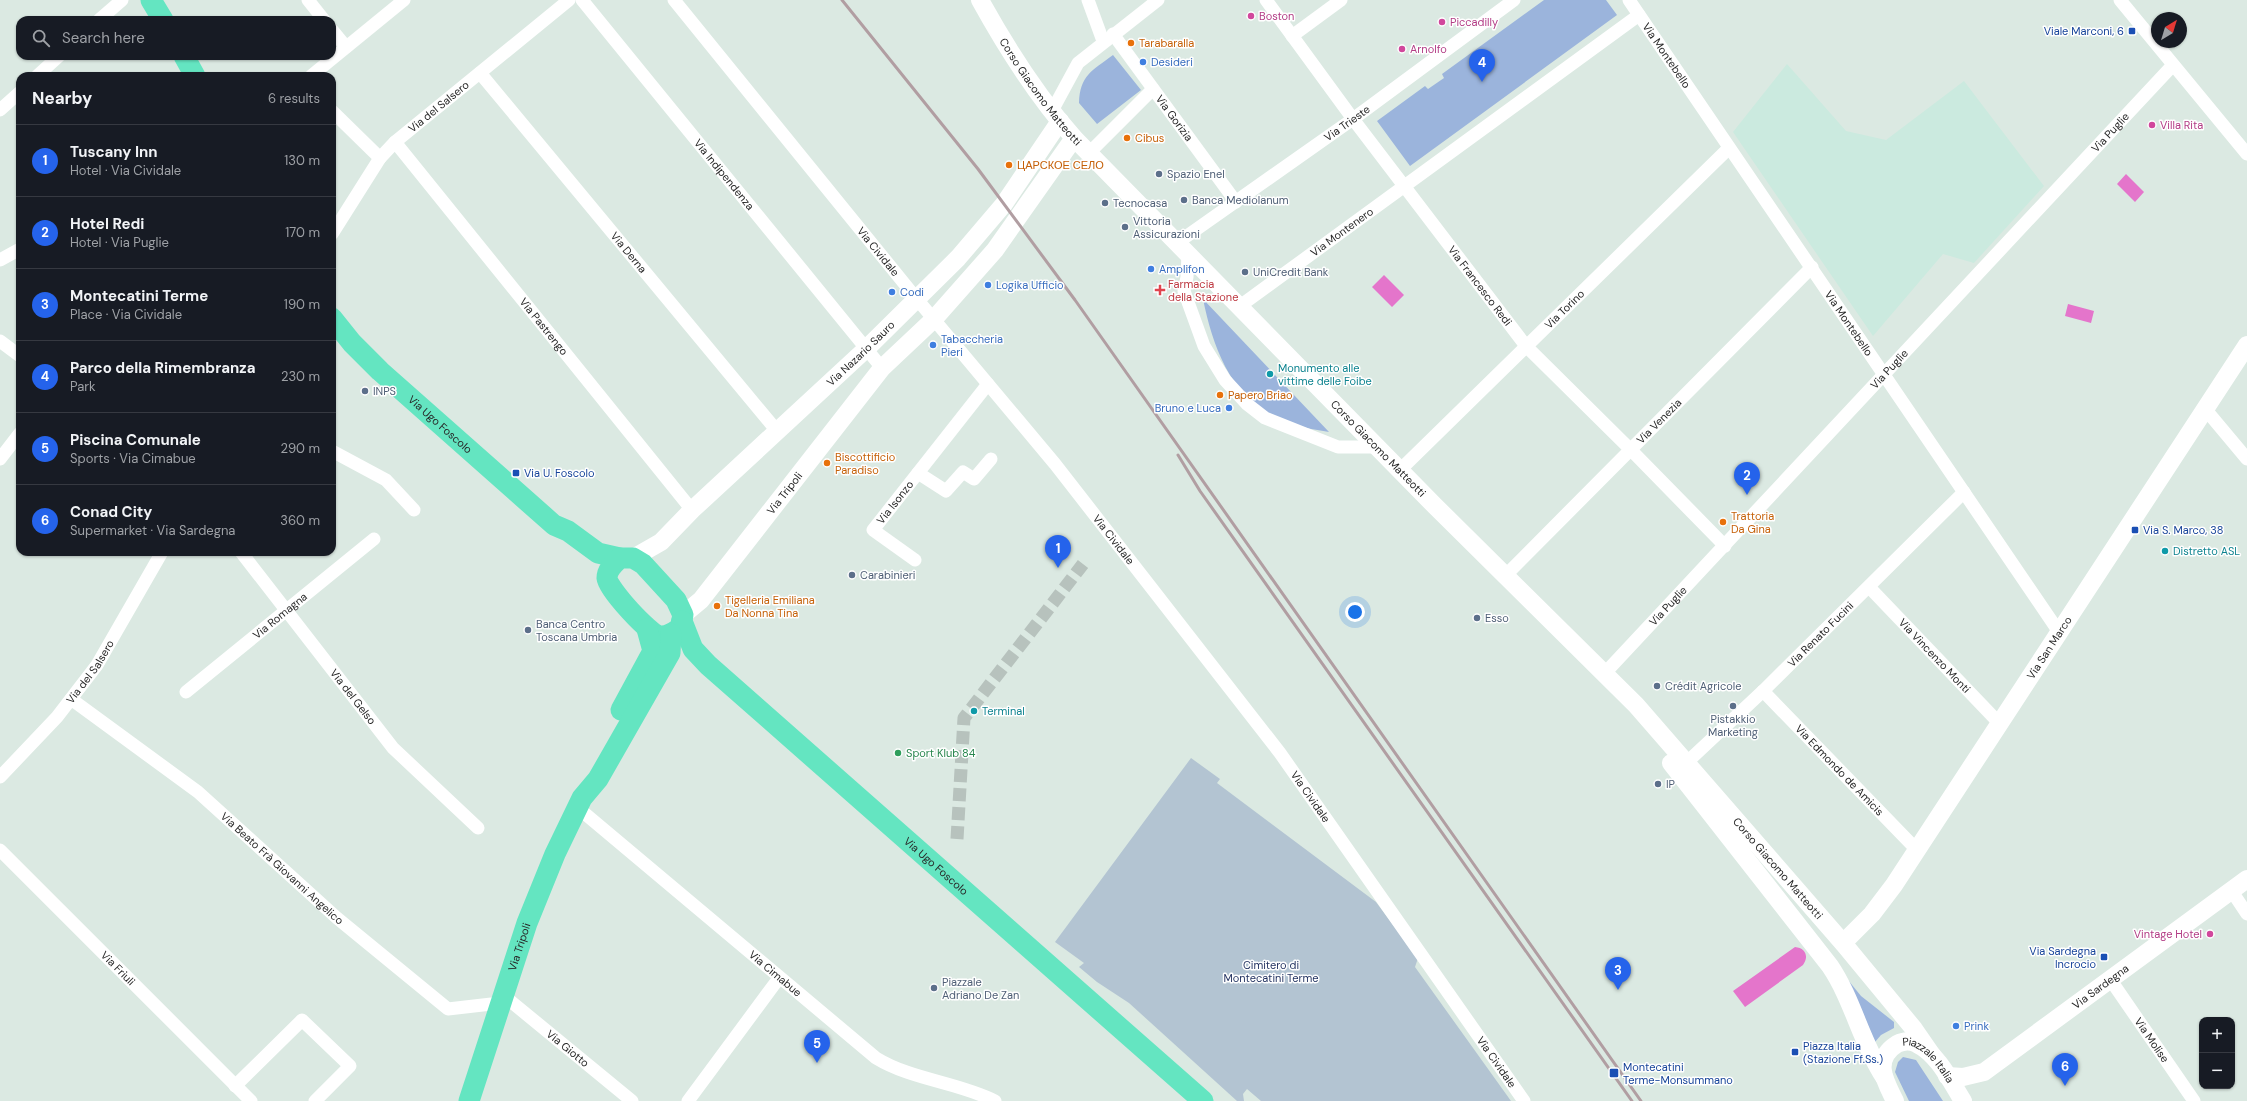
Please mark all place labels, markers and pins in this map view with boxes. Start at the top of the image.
place label: Boston [1259,9,1294,23]
marker: Boston [1246,11,1256,21]
place label: Piccadilly [1450,15,1498,29]
marker: Piccadilly [1437,17,1447,27]
place label: Viale Marconi, 6 [2044,24,2124,38]
marker: Viale Marconi, 6 [2127,26,2137,36]
place label: Tarabaralla [1139,36,1194,50]
marker: Tarabaralla [1126,38,1136,48]
place label: Arnolfo [1410,42,1447,56]
marker: Arnolfo [1397,44,1407,54]
pin: 4 [1469,49,1495,82]
place label: Desideri [1151,55,1193,69]
marker: Desideri [1138,57,1148,67]
place label: Villa Rita [2160,118,2203,132]
marker: Villa Rita [2147,120,2157,130]
place label: Cibus [1135,131,1164,145]
marker: Cibus [1122,133,1132,143]
place label: ЦАРСКОЕ СЕЛО [1017,158,1104,172]
marker: ЦАРСКОЕ СЕЛО [1004,160,1014,170]
place label: Spazio Enel [1167,167,1225,181]
marker: Spazio Enel [1154,169,1164,179]
place label: Banca Mediolanum [1192,193,1289,207]
marker: Banca Mediolanum [1179,195,1189,205]
place label: Tecnocasa [1113,196,1167,210]
marker: Tecnocasa [1100,198,1110,208]
place label: Vittoria Assicurazioni [1133,214,1200,241]
marker: Vittoria Assicurazioni [1120,222,1130,232]
place label: Amplifon [1159,262,1204,276]
marker: Amplifon [1146,264,1156,274]
place label: UniCredit Bank [1253,265,1329,279]
marker: UniCredit Bank [1240,267,1250,277]
place label: Farmacia della Stazione [1168,277,1238,304]
place label: Logika Ufficio [996,278,1064,292]
marker: Logika Ufficio [983,280,993,290]
place label: Codi [900,285,924,299]
marker: Farmacia della Stazione [1155,285,1165,295]
marker: Codi [887,287,897,297]
place label: Tabaccheria Pieri [941,332,1003,359]
marker: Tabaccheria Pieri [928,340,938,350]
place label: Monumento alle vittime delle Foibe [1278,361,1372,388]
marker: Monumento alle vittime delle Foibe [1265,369,1275,379]
place label: INPS [373,384,396,398]
marker: INPS [360,386,370,396]
place label: Papero Briao [1228,388,1292,402]
marker: Papero Briao [1215,390,1225,400]
place label: Bruno e Luca [1155,401,1221,415]
marker: Bruno e Luca [1224,403,1234,413]
place label: Biscottificio Paradiso [835,450,895,477]
marker: Biscottificio Paradiso [822,458,832,468]
pin: 2 [1734,462,1760,495]
place label: Via U. Foscolo [524,466,595,480]
marker: Via U. Foscolo [511,468,521,478]
place label: Trattoria Da Gina [1731,509,1774,536]
marker: Trattoria Da Gina [1718,517,1728,527]
place label: Via S. Marco, 38 [2143,523,2223,537]
marker: Via S. Marco, 38 [2130,525,2140,535]
pin: 1 [1045,535,1071,568]
place label: Distretto ASL [2173,544,2240,558]
marker: Distretto ASL [2160,546,2170,556]
place label: Carabinieri [860,568,915,582]
marker: Carabinieri [847,570,857,580]
place label: Tigelleria Emiliana Da Nonna Tina [725,593,815,620]
marker: Tigelleria Emiliana Da Nonna Tina [712,601,722,611]
place label: Esso [1485,611,1509,625]
marker: Esso [1472,613,1482,623]
place label: Banca Centro Toscana Umbria [536,617,617,644]
marker: Banca Centro Toscana Umbria [523,625,533,635]
place label: Crédit Agricole [1665,679,1741,693]
marker: Crédit Agricole [1652,681,1662,691]
marker: Pistakkio Marketing [1728,701,1738,711]
place label: Terminal [982,704,1025,718]
marker: Terminal [969,706,979,716]
place label: Pistakkio Marketing [1708,712,1758,739]
place label: Sport Klub 84 [906,746,976,760]
marker: Sport Klub 84 [893,748,903,758]
place label: IP [1666,777,1675,791]
marker: IP [1653,779,1663,789]
place label: Vintage Hotel [2134,927,2202,941]
marker: Vintage Hotel [2205,929,2215,939]
place label: Via Sardegna Incrocio [2029,944,2096,971]
marker: Via Sardegna Incrocio [2099,952,2109,962]
pin: 3 [1605,957,1631,990]
place label: Piazzale Adriano De Zan [942,975,1019,1002]
marker: Piazzale Adriano De Zan [929,983,939,993]
place label: Prink [1964,1019,1989,1033]
marker: Prink [1951,1021,1961,1031]
pin: 5 [804,1030,830,1063]
place label: Piazza Italia (Stazione Ff.Ss.) [1803,1039,1883,1066]
marker: Piazza Italia (Stazione Ff.Ss.) [1790,1047,1800,1057]
pin: 6 [2052,1053,2078,1086]
place label: Montecatini Terme-Monsummano [1623,1060,1733,1087]
marker: Montecatini Terme-Monsummano [1608,1067,1620,1079]

